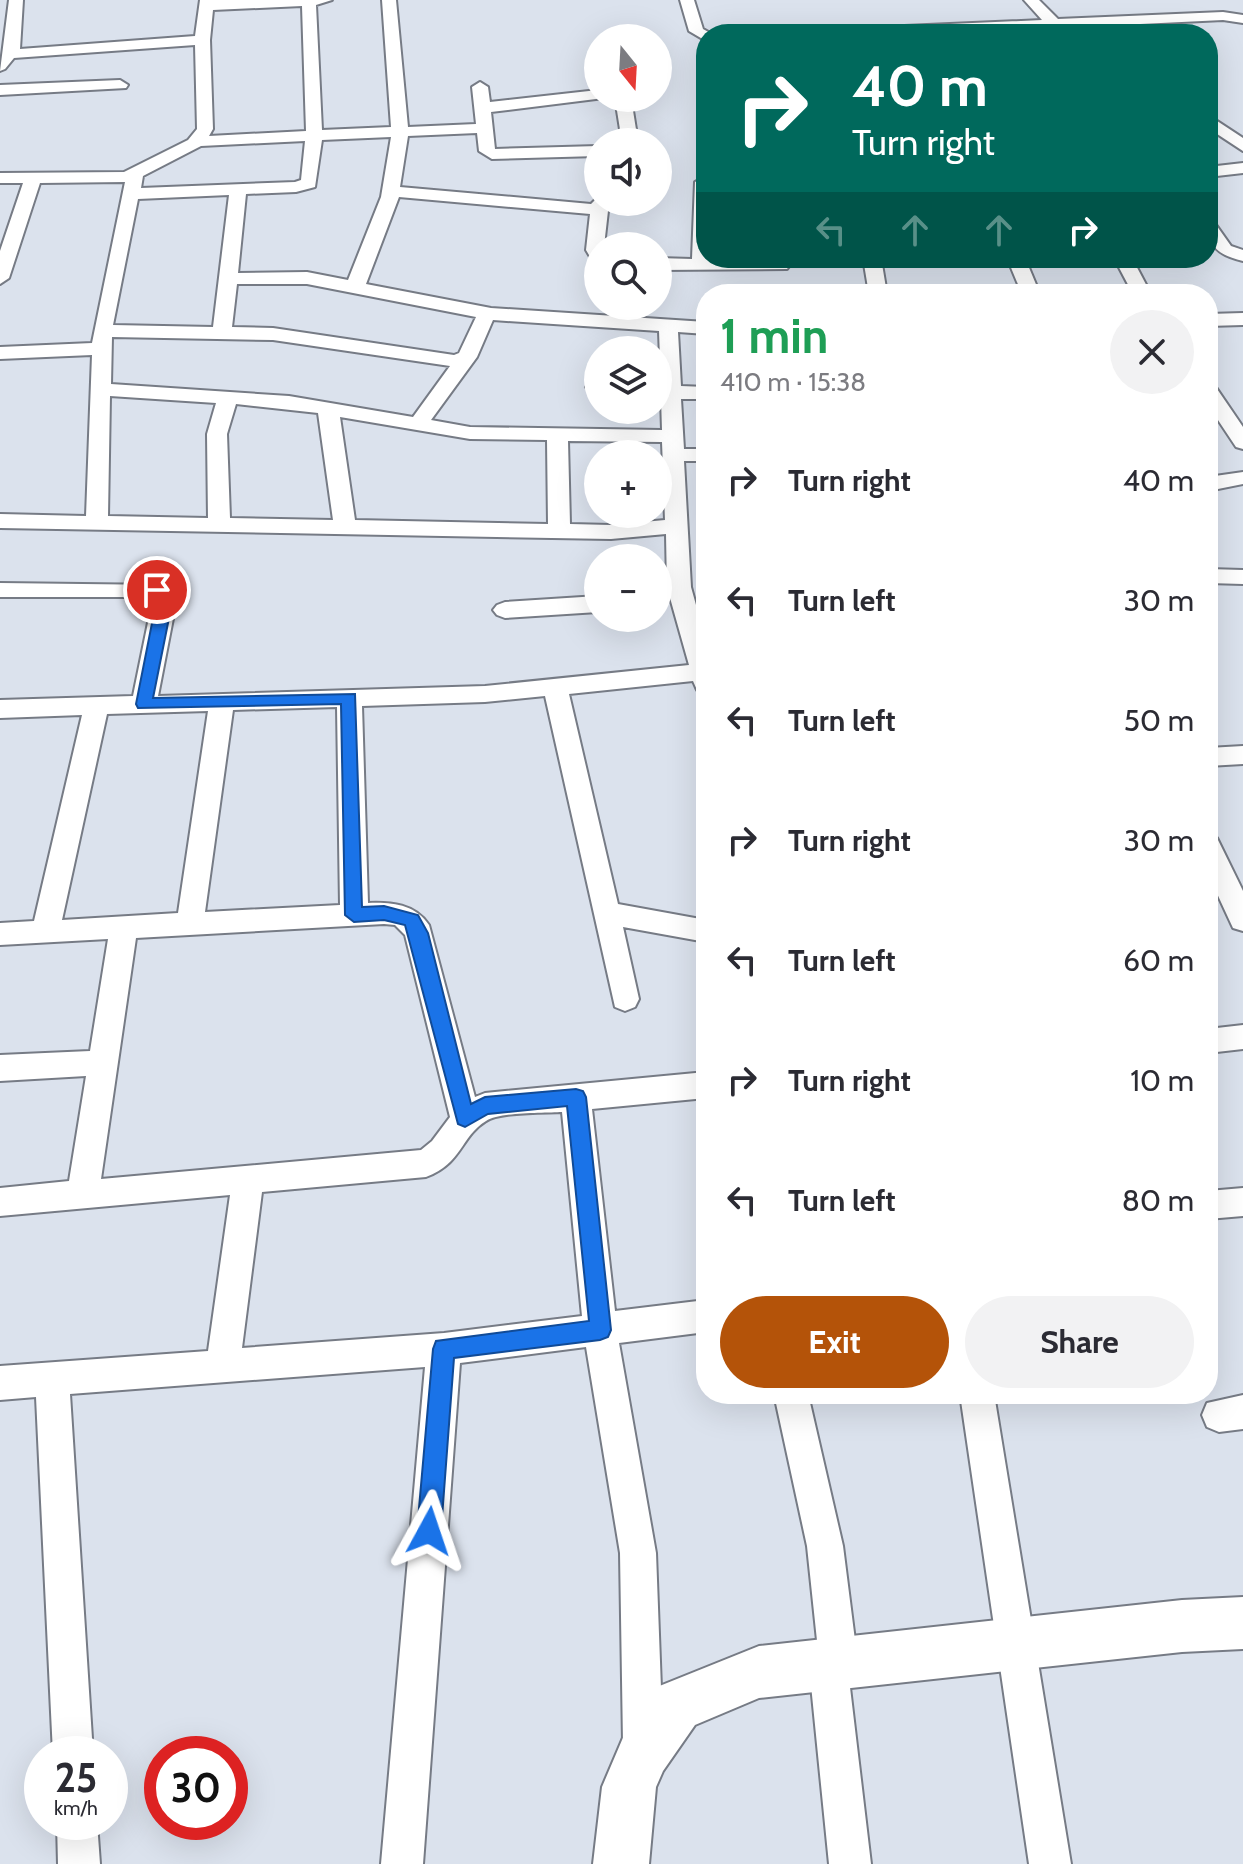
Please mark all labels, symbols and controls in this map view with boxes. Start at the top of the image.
north arrow [584,24,672,112]
map controls [584,24,672,632]
text: 40 m [852,52,988,120]
icon: right [720,56,824,160]
text: Turn right [852,120,995,164]
button: sound [584,128,672,216]
icon: left [809,208,853,252]
icon: ahead [893,208,937,252]
icon: ahead [977,208,1021,252]
icon: right [1061,208,1105,252]
button: search [584,232,672,320]
text: 1 min [720,307,828,365]
button: close [1110,310,1194,394]
button: layers [584,336,672,424]
text: 410 m · 15:38 [720,366,866,398]
button: + [584,440,672,528]
icon: right [720,458,764,502]
text: Turn right [788,462,911,499]
text: 40 m [1123,462,1194,499]
button: − [584,544,672,632]
pin [123,556,191,624]
icon: arrive [135,568,179,612]
icon: left [720,578,764,622]
text: Turn left [788,582,896,619]
text: 30 m [1124,582,1194,619]
icon: left [720,698,764,742]
text: Turn left [788,702,896,739]
text: 50 m [1124,702,1194,739]
icon: right [720,818,764,862]
text: Turn right [788,822,911,859]
text: 30 m [1124,822,1194,859]
icon: left [720,938,764,982]
text: Turn left [788,942,896,979]
text: 60 m [1123,942,1194,979]
icon: right [720,1058,764,1102]
text: Turn right [788,1062,911,1099]
text: 10 m [1130,1062,1194,1099]
icon: left [720,1178,764,1222]
text: Turn left [788,1182,896,1219]
text: 80 m [1122,1182,1194,1219]
button: Exit [720,1296,949,1388]
button: Share [965,1296,1194,1388]
position arrow [387,1489,471,1573]
speed limit sign: 30 [144,1736,248,1840]
text: 25 [55,1753,97,1802]
text: km/h [54,1796,98,1820]

